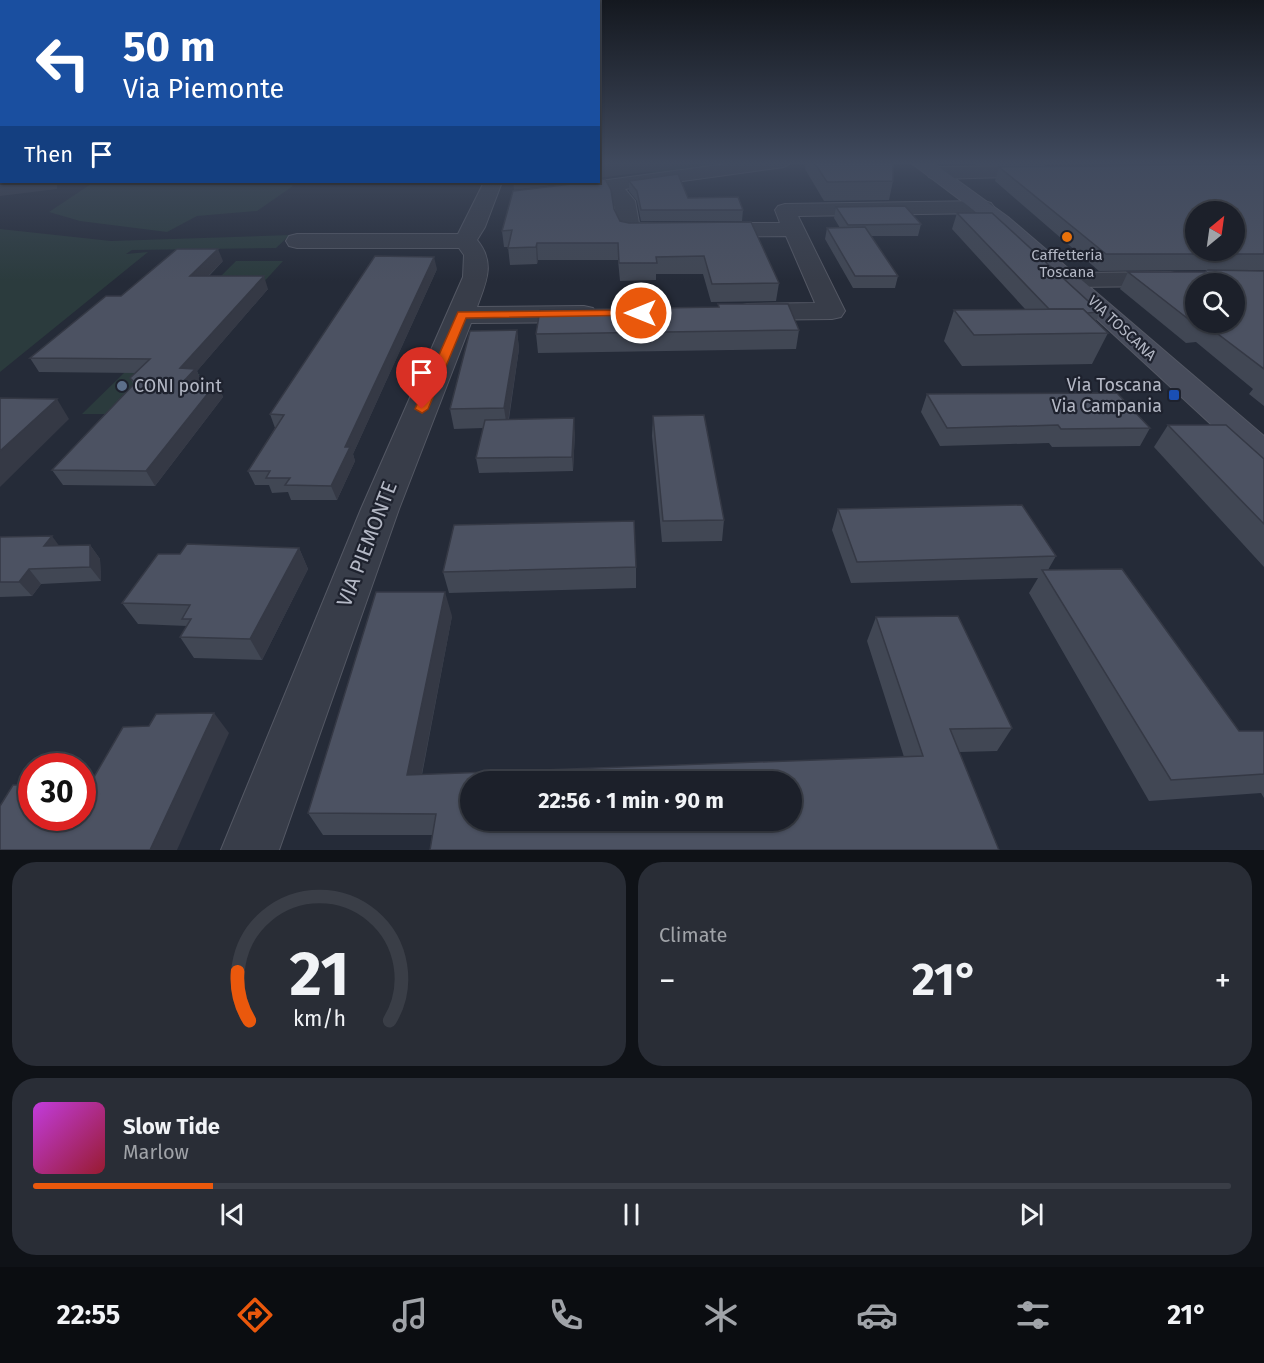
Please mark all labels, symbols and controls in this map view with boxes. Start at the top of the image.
text: 50 m [123,22,216,72]
icon: left [24,24,102,102]
text: Via Piemonte [123,73,284,105]
icon: arrive [85,138,118,171]
text: Then [24,141,73,168]
north arrow [1185,201,1245,261]
map controls [1185,201,1245,333]
marker: Caffetteria Toscana [1060,230,1074,244]
place label: Caffetteria Toscana [1031,246,1103,281]
button: search [1185,273,1245,333]
position arrow [609,281,673,345]
street label: VIA TOSCANA [1084,292,1160,365]
pin [396,347,447,409]
icon: arrive [405,356,438,389]
place label: Via Toscana Via Campania [1052,374,1162,417]
place label: CONI point [134,375,222,397]
marker: CONI point [115,379,129,393]
marker: Via Toscana Via Campania [1167,388,1181,402]
street label: VIA PIEMONTE [331,478,403,610]
speed limit sign: 30 [18,753,96,831]
text: 22:56 · 1 min · 90 m [538,787,724,814]
text: Climate [659,923,727,947]
text: 21 [289,937,349,1012]
text: 21° [912,953,978,1007]
text: − [659,961,676,1001]
text: + [1215,961,1231,1001]
text: km/h [292,1006,346,1032]
text: Slow Tide [123,1113,220,1140]
text: Marlow [123,1140,189,1164]
icon: previous [216,1198,249,1231]
icon: pause [615,1198,648,1231]
icon: next [1015,1198,1048,1231]
icon: directions [234,1294,276,1336]
icon: music [389,1294,431,1336]
icon: phone [545,1294,587,1336]
icon: climate [700,1294,742,1336]
icon: car [856,1294,898,1336]
icon: filters [1012,1294,1054,1336]
text: 22:55 [57,1299,120,1331]
text: 21° [1167,1299,1207,1331]

